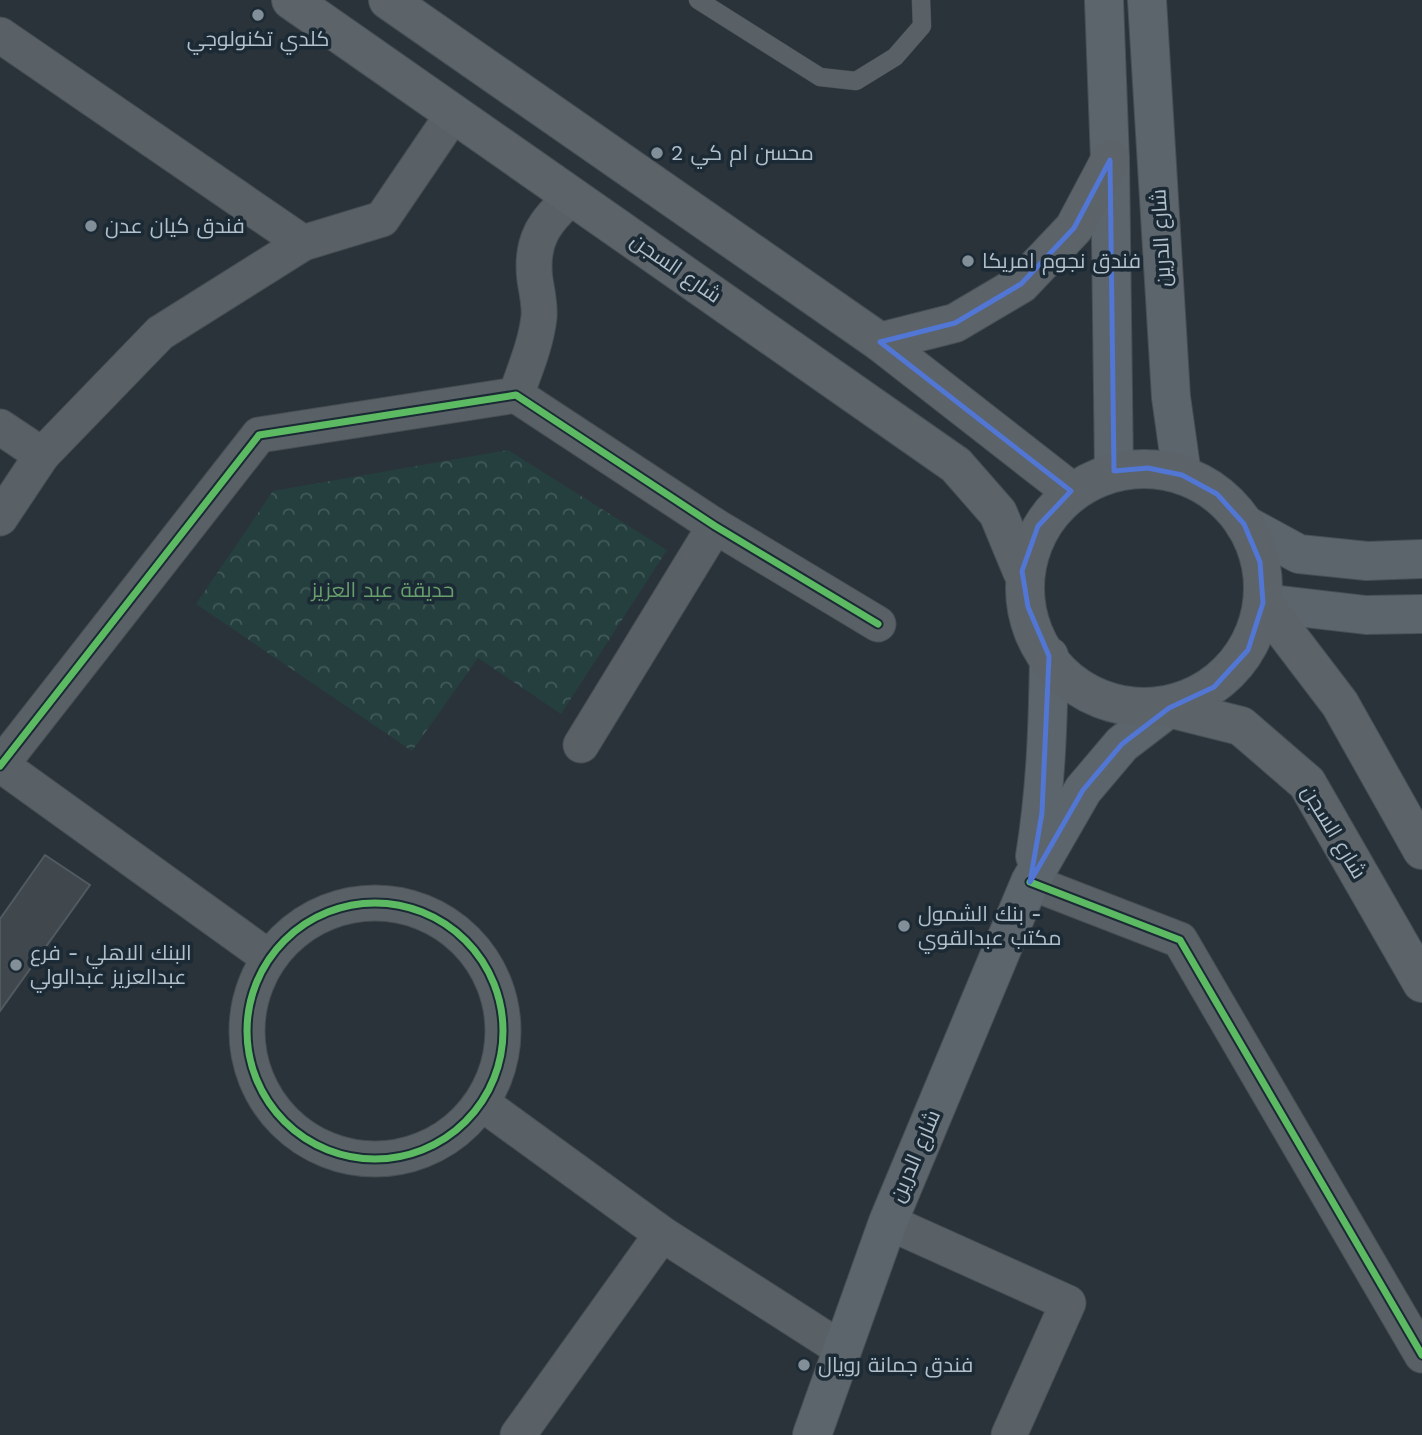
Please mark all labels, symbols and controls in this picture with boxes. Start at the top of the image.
marker: كلدي تكنولوجي [250,7,266,23]
place label: كلدي تكنولوجي [187,26,329,55]
place label: محسن ام كي 2 [671,140,814,169]
marker: محسن ام كي 2 [649,145,665,161]
street label: شارع الدرين [1145,188,1178,288]
place label: فندق كيان عدن [105,213,245,239]
marker: فندق كيان عدن [83,218,99,234]
street label: شارع السجن [625,227,726,309]
place label: فندق نجوم امريكا [982,248,1141,275]
marker: فندق نجوم امريكا [960,253,976,269]
park label: حديقة عبد العزيز [311,577,454,602]
street label: شارع السجن [1295,780,1372,884]
place label: بنك الشمول - مكتب عبدالقوي [918,901,1061,954]
marker: بنك الشمول - مكتب عبدالقوي [896,918,912,934]
place label: البنك الاهلي - فرع عبدالعزيز عبدالولي [30,940,192,993]
marker: البنك الاهلي - فرع عبدالعزيز عبدالولي [8,957,24,973]
street label: شارع الدرين [884,1106,947,1207]
place label: فندق جمانة رويال [818,1352,973,1378]
marker: فندق جمانة رويال [796,1357,812,1373]

